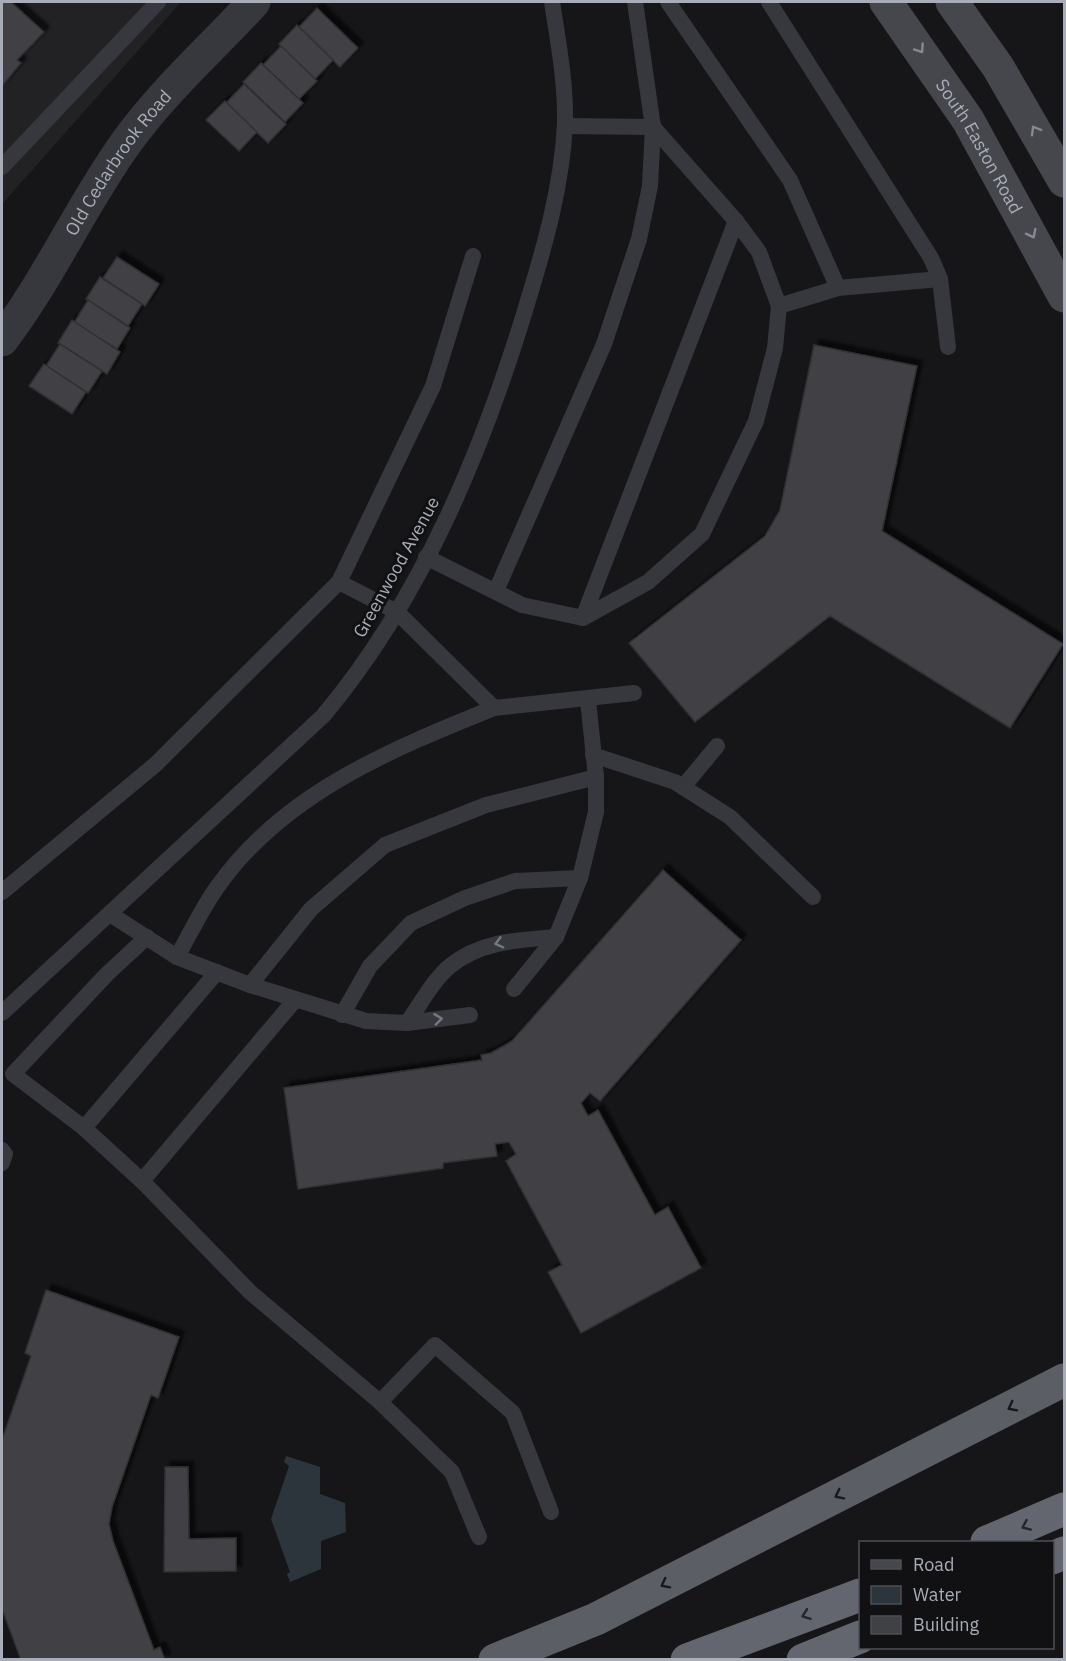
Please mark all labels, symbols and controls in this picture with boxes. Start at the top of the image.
one-way arrow [913,43,924,54]
street label: South Easton Road [931,74,1028,217]
street label: Old Cedarbrook Road [59,85,176,240]
one-way arrow [1031,126,1042,136]
one-way arrow [1025,228,1036,238]
street label: Greenwood Avenue [348,492,444,641]
one-way arrow [494,936,505,948]
one-way arrow [434,1013,443,1025]
one-way arrow [1008,1399,1019,1411]
one-way arrow [834,1488,845,1500]
one-way arrow [1021,1518,1032,1530]
legend [859,1541,1054,1649]
text: Road [913,1553,954,1576]
one-way arrow [661,1577,671,1588]
text: Water [913,1583,962,1606]
one-way arrow [801,1608,812,1621]
text: Building [913,1613,980,1636]

